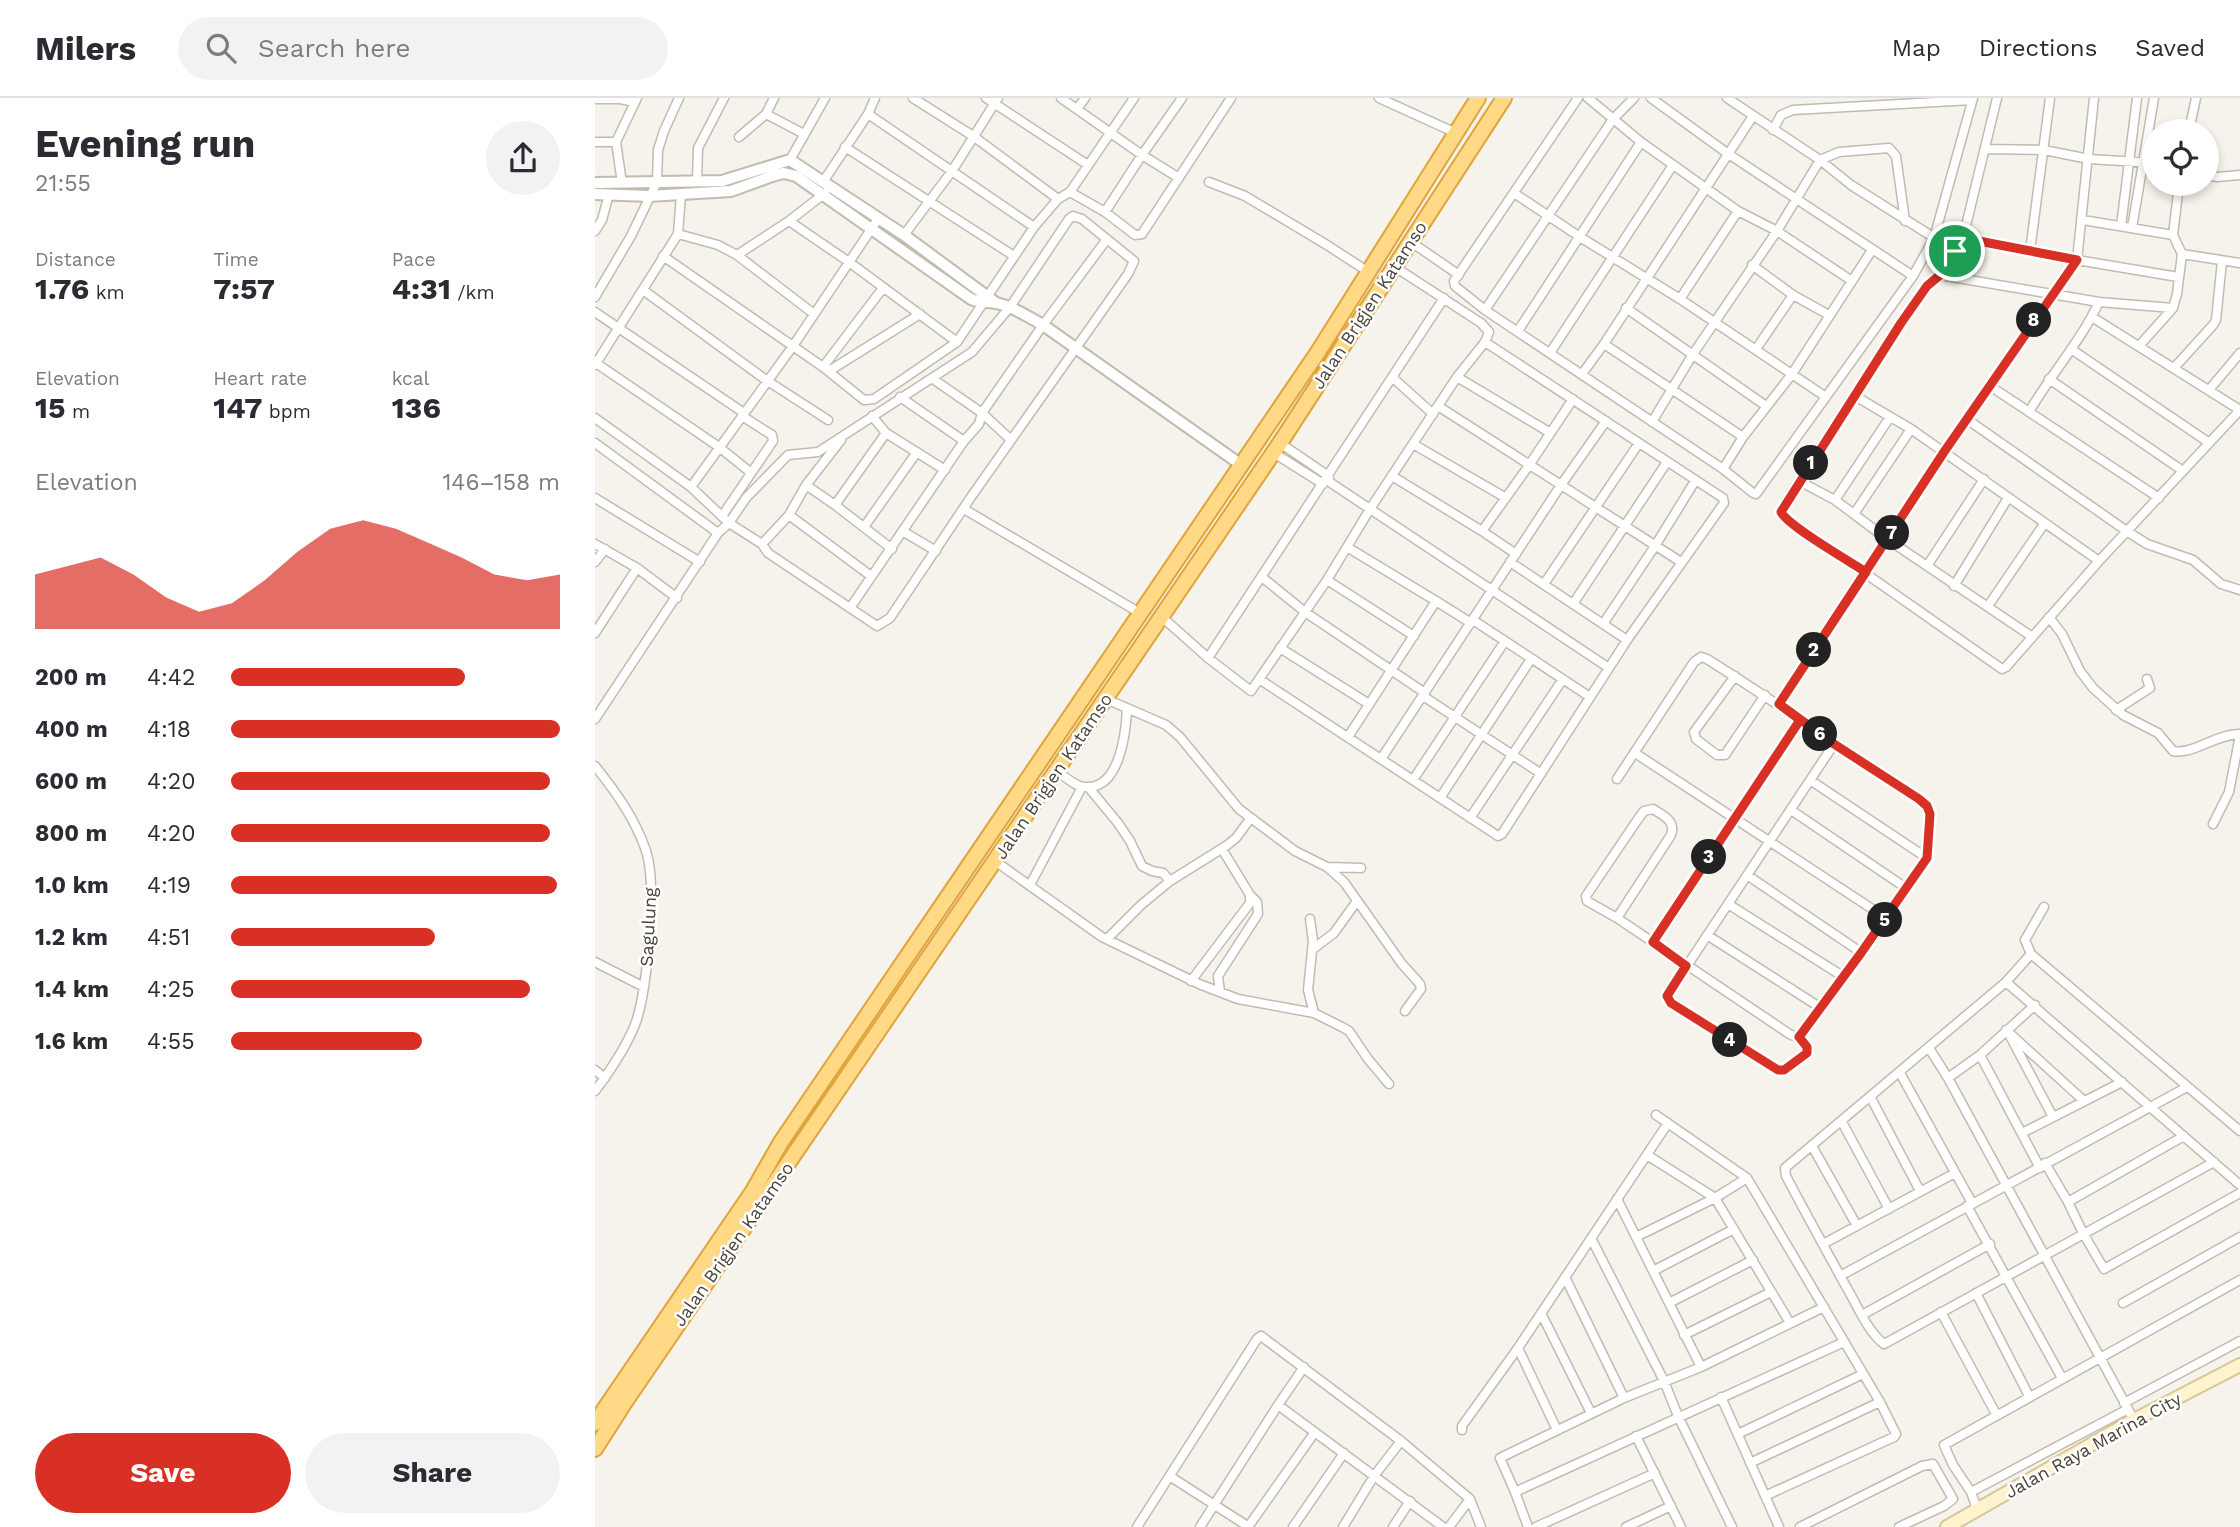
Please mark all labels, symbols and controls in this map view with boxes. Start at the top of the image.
search box [178,17,668,80]
text: Milers [35,29,136,68]
icon: search [202,29,240,67]
text: Search here [258,33,410,63]
text: Map [1892,34,1941,62]
text: Directions [1979,34,2097,62]
text: Saved [2135,34,2205,62]
map controls [2142,119,2219,196]
button: locate [2142,119,2219,196]
button: share [486,121,560,195]
text: Evening run [35,122,255,166]
text: 21:55 [35,170,91,197]
street label: Jalan Brigjen Katamso [1307,217,1431,393]
pin [1925,221,1985,281]
icon: arrive [1936,232,1974,270]
text: Distance [35,248,116,271]
text: Time [213,248,259,271]
text: Pace [392,248,436,271]
text: 1.76 [35,271,89,306]
text: 7:57 [213,271,275,306]
text: 4:31 [392,271,451,306]
text: km [89,281,125,304]
text: /km [451,281,495,304]
pin: 8 [2017,302,2051,338]
text: 8 [2028,308,2039,331]
text: Elevation [35,367,120,390]
text: Heart rate [213,367,307,390]
text: kcal [392,367,429,390]
text: 15 [35,390,65,425]
text: 147 [213,390,262,425]
text: 136 [392,390,441,425]
text: m [65,400,90,423]
text: bpm [262,400,311,423]
pin: 1 [1793,446,1829,480]
text: 1 [1806,451,1815,474]
text: Elevation [35,469,138,496]
text: 146–158 m [442,469,560,496]
pin: 7 [1875,516,1909,550]
text: 7 [1886,521,1897,544]
pin: 2 [1797,632,1831,668]
text: 2 [1808,638,1819,661]
text: 200 m [35,664,107,691]
text: 4:42 [147,664,195,691]
street label: Jalan Brigjen Katamso [990,689,1116,863]
text: 400 m [35,716,108,743]
text: 4:18 [147,716,191,743]
pin: 6 [1803,716,1837,752]
text: 6 [1814,722,1825,745]
text: 600 m [35,768,107,795]
text: 4:20 [147,768,196,795]
text: 800 m [35,820,107,847]
text: 4:20 [147,820,196,847]
pin: 3 [1691,840,1727,874]
text: 3 [1703,845,1714,868]
text: 1.0 km [35,872,109,899]
text: 4:19 [147,872,191,899]
street label: Sagulung [635,886,661,967]
pin: 5 [1867,902,1903,938]
text: 5 [1879,908,1890,931]
text: 1.2 km [35,924,108,951]
text: 4:51 [147,924,190,951]
text: 1.4 km [35,976,109,1003]
text: 4:25 [147,976,195,1003]
pin: 4 [1713,1023,1747,1058]
text: 1.6 km [35,1028,108,1055]
text: 4:55 [147,1028,195,1055]
text: 4 [1723,1028,1736,1051]
street label: Jalan Brigjen Katamso [668,1158,798,1330]
street label: Jalan Raya Marina City [2001,1387,2185,1502]
button: Save [35,1433,291,1513]
button: Share [305,1433,560,1513]

